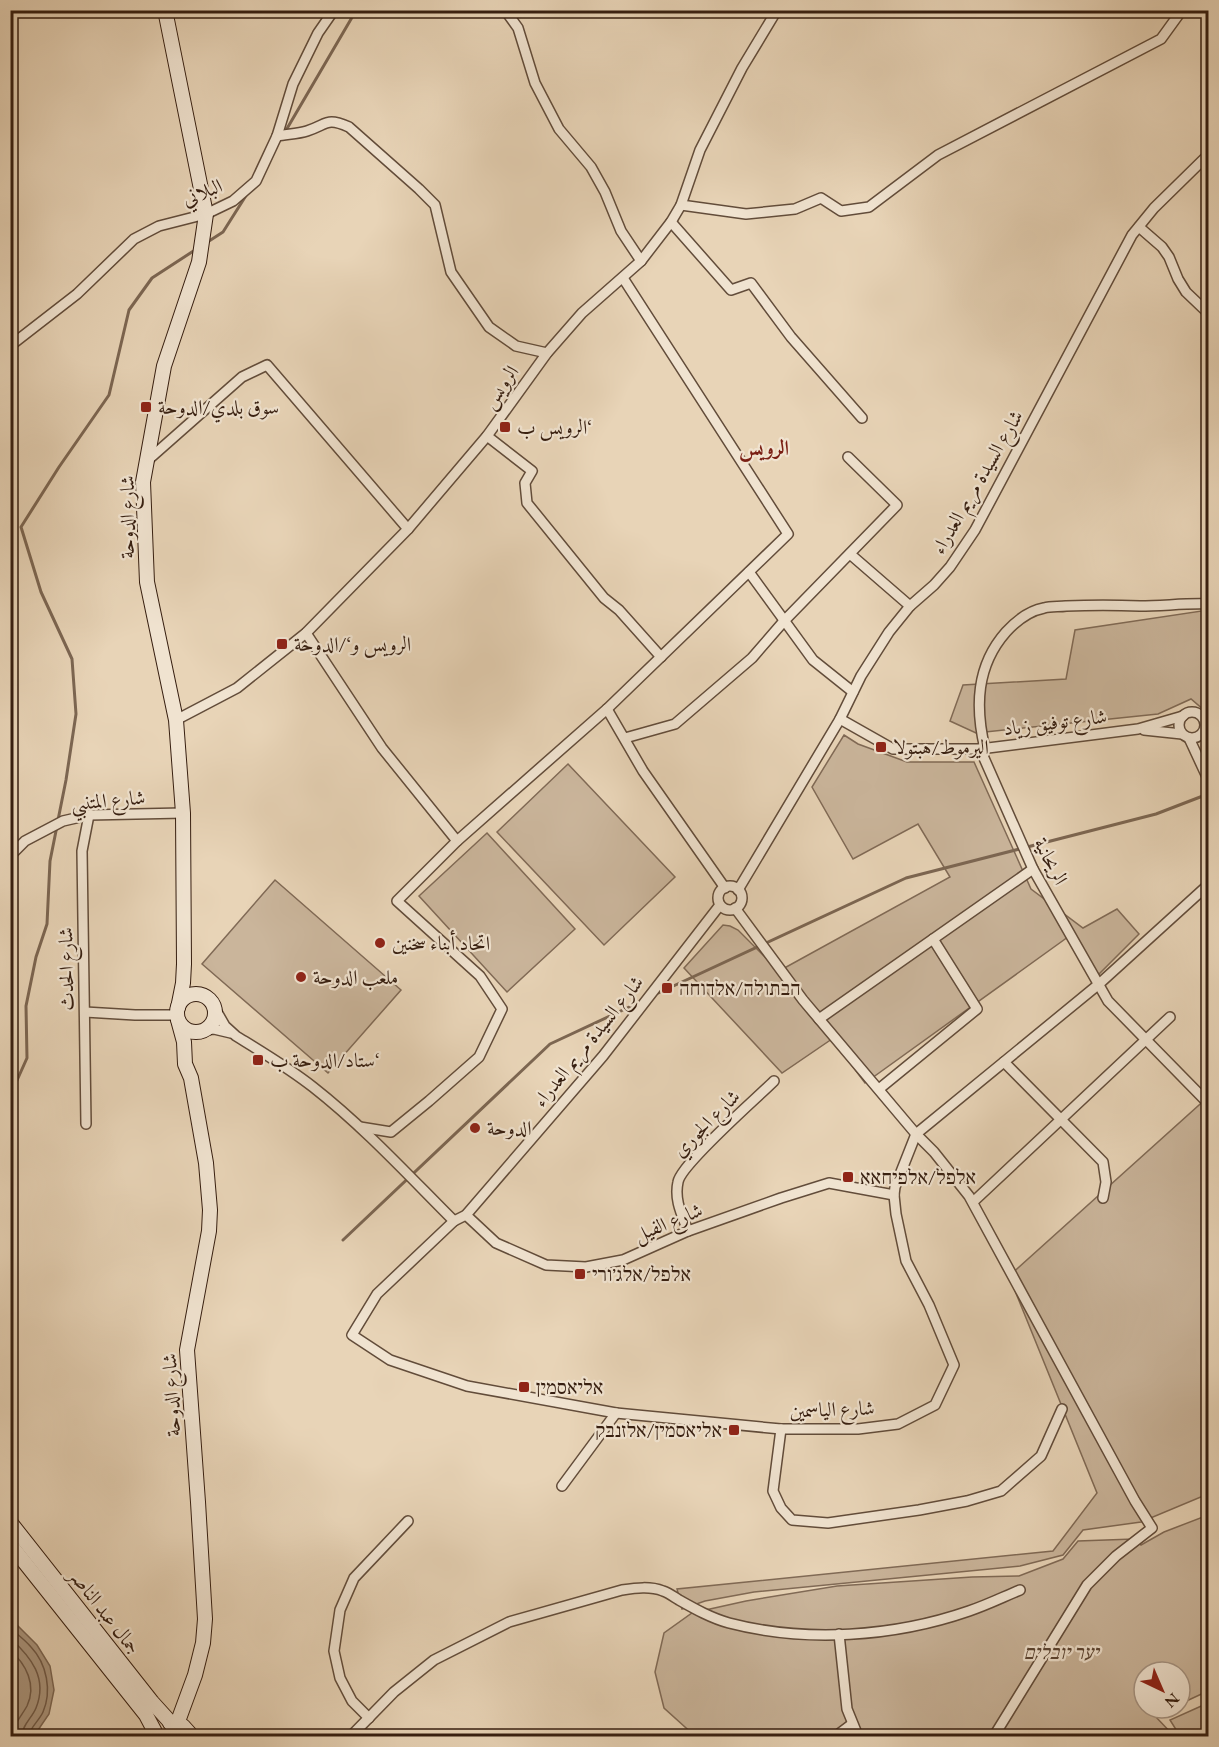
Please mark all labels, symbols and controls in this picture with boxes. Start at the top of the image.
street label: البلاني [178,172,227,215]
street label: الرويس [476,360,525,415]
place label: سوق بلدي/الدوحة [158,394,279,423]
marker: سوق بلدي/الدوحة [139,400,153,414]
street label: شارع السيدة مريم العدراء [925,405,1033,561]
place label: الرويس ب‘ [517,414,592,441]
marker: الرويس ب‘ [498,420,512,434]
district label: الرويس [739,434,789,462]
street label: شارع الدوحة [114,475,145,559]
place label: الرويس و‘/الدوحة [294,631,411,658]
marker: الرويس و‘/الدوحة [275,637,289,651]
street label: شارع توفيق زياد [1002,703,1109,746]
place label: اليرموط/هبتولا [893,734,989,760]
marker: اليرموط/هبتولا [874,740,888,754]
street label: شارع المتنبي [70,784,147,822]
street label: الريحانية [1028,833,1074,889]
street label: شارع الحدث [52,927,85,1011]
place label: اتحاد أبناء سخنين [392,929,490,956]
marker: اتحاد أبناء سخنين [373,936,387,950]
place label: ملعب الدوحة [313,964,398,991]
marker: ملعب الدوحة [294,970,308,984]
street label: شارع السيدة مريم العدراء [527,970,653,1115]
place label: הבתולה/אלדוחה [679,975,801,1001]
marker: הבתולה/אלדוחה [660,981,674,995]
place label: ستاد/الدوحة ب‘ [270,1047,380,1073]
marker: ستاد/الدوحة ب‘ [251,1053,265,1067]
street label: شارع الجوري [666,1083,749,1166]
place label: الدوحة [487,1115,532,1141]
marker: الدوحة [468,1121,482,1135]
place label: אלפל/אלפיחאא [860,1164,976,1190]
marker: אלפל/אלפיחאא [841,1170,855,1184]
street label: شارع الفيل [630,1196,708,1252]
place label: אלפל/אלג׳ורי [592,1261,691,1287]
marker: אלפל/אלג׳ורי [573,1267,587,1281]
street label: شارع الدوحة [156,1352,191,1437]
place label: אליאסמין [536,1374,603,1400]
marker: אליאסמין [517,1380,531,1394]
street label: شارع الياسمين [789,1395,875,1428]
place label: אליאסמין/אלזנבק [595,1417,722,1443]
marker: אליאסמין/אלזנבק [727,1423,741,1437]
street label: جمال عبد الناصر [61,1561,147,1660]
park label: יער יובלים [1024,1639,1101,1665]
north arrow [1132,1660,1192,1720]
text: N [1160,1688,1184,1713]

